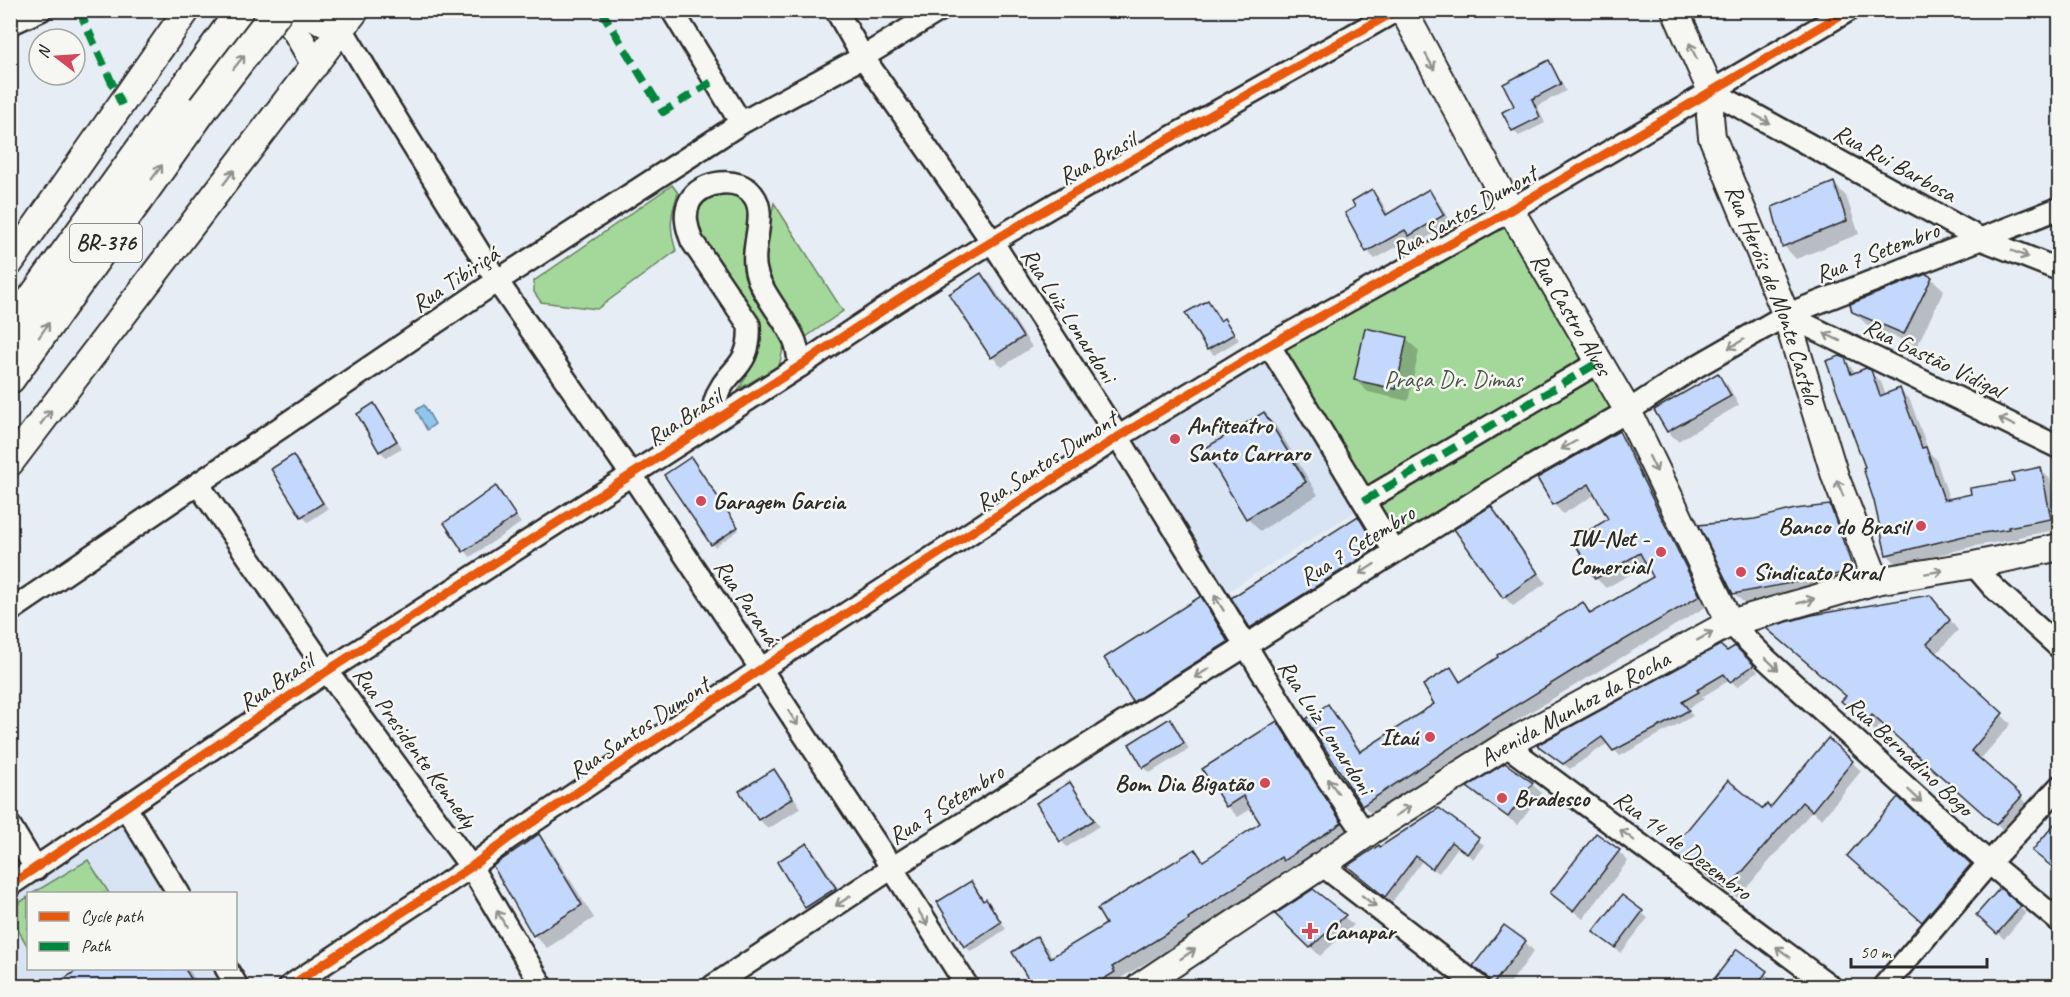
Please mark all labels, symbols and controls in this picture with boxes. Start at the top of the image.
north arrow [27,27,87,87]
text: N [33,42,56,61]
one-way arrow [1687,42,1698,60]
one-way arrow [1424,53,1436,70]
one-way arrow [232,54,245,70]
one-way arrow [1753,114,1771,125]
street label: Rua Rui Barbosa [1828,117,1963,210]
street label: Rua Brasil [1053,123,1144,191]
street label: Rua Santos Dumont [1386,157,1545,266]
one-way arrow [151,164,164,180]
one-way arrow [222,170,235,186]
street label: Rua Heróis de Monte Castelo [1719,180,1828,409]
street label: Rua 7 Setembro [1811,214,1945,289]
road number: BR-376 [70,224,142,262]
street label: Rua Tibiriçá [406,237,507,319]
street label: Rua Luiz Lonardoni [1014,242,1125,390]
street label: Rua Castro Alves [1524,248,1620,383]
one-way arrow [2010,249,2029,260]
street label: Rua Gastão Vidigal [1859,311,2013,407]
one-way arrow [38,323,50,339]
one-way arrow [1823,331,1841,342]
one-way arrow [1727,339,1744,351]
park label: Praça Dr. Dimas [1384,364,1524,394]
street label: Rua Brasil [641,379,731,452]
street label: Rua Santos Dumont [970,402,1125,518]
one-way arrow [39,409,52,425]
place label: Anfiteatro Santo Carraro [1187,410,1312,468]
one-way arrow [1998,416,2016,428]
marker: Anfiteatro Santo Carraro [1168,432,1182,446]
one-way arrow [1561,439,1578,451]
one-way arrow [1648,454,1660,472]
one-way arrow [1833,479,1844,498]
place label: Garagem Garcia [713,486,847,516]
marker: Garagem Garcia [694,494,708,508]
street label: Rua 7 Setembro [1294,497,1421,592]
place label: Banco do Brasil [1778,511,1914,541]
marker: Banco do Brasil [1914,519,1928,533]
place label: IW-Net - Comercial [1569,523,1654,581]
marker: IW-Net - Comercial [1654,545,1668,559]
street label: Rua Paraná [708,554,788,653]
place label: Sindicato Rural [1753,557,1886,587]
one-way arrow [1359,563,1375,575]
marker: Sindicato Rural [1734,565,1748,579]
one-way arrow [1923,566,1943,577]
one-way arrow [1212,595,1224,612]
one-way arrow [1797,595,1816,606]
one-way arrow [1696,630,1713,642]
street label: Avenida Munhoz da Rocha [1474,643,1676,773]
street label: Rua Brasil [233,644,322,718]
street label: Rua Luiz Lonardoni [1271,654,1382,802]
one-way arrow [1764,657,1779,671]
street label: Rua Presidente Kennedy [346,661,485,835]
one-way arrow [1193,666,1210,679]
street label: Rua Santos Dumont [563,668,717,786]
street label: Rua Bernadino Bogo [1840,689,1982,824]
one-way arrow [787,709,799,726]
place label: Itaú [1380,722,1420,752]
marker: Itaú [1423,730,1437,744]
street label: Rua 7 Setembro [883,756,1010,851]
place label: Bom Dia Bigatão [1115,768,1255,798]
marker: Bom Dia Bigatão [1258,776,1272,790]
one-way arrow [1327,779,1339,795]
place label: Bradesco [1514,783,1592,813]
street label: Rua 14 de Dezembro [1608,783,1759,908]
one-way arrow [1908,788,1923,803]
marker: Bradesco [1495,791,1509,805]
one-way arrow [1394,804,1411,817]
one-way arrow [1620,829,1636,841]
legend [27,892,237,970]
one-way arrow [835,894,852,907]
one-way arrow [1360,895,1376,908]
text: Cycle path [81,905,144,927]
one-way arrow [918,909,930,926]
one-way arrow [494,910,506,927]
place label: Canapar [1324,916,1397,946]
marker: Canapar [1301,922,1319,940]
scale bar [1851,931,1988,969]
text: Path [81,935,111,957]
text: 50 m [1860,941,1893,963]
one-way arrow [1776,945,1792,958]
one-way arrow [1180,948,1196,960]

